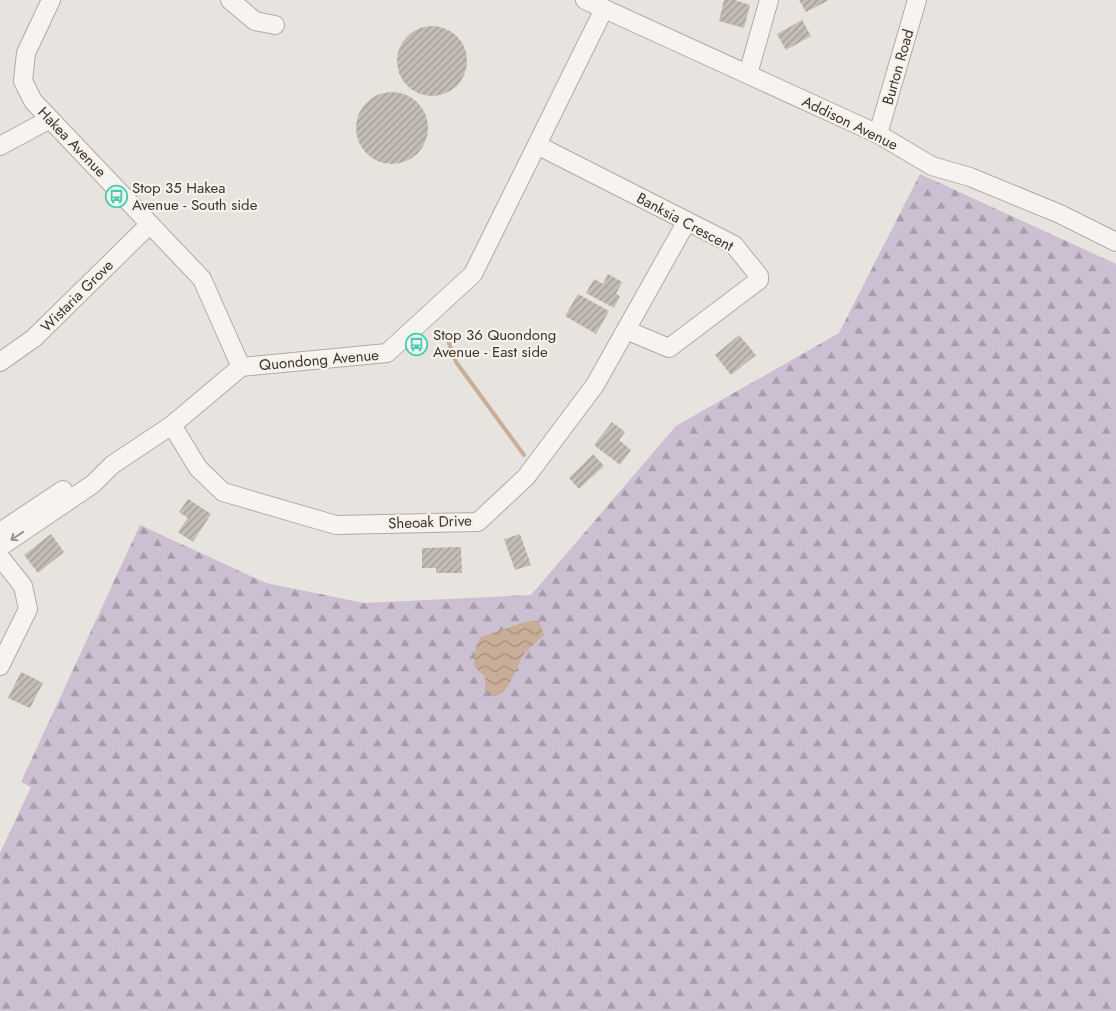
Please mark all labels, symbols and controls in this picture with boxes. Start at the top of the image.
street label: Burton Road [877,27,919,107]
street label: Addison Avenue [798,90,902,156]
street label: Hakea Avenue [33,102,112,182]
place label: Stop 35 Hakea Avenue - South side [132,177,258,216]
bus stop icon: Stop 35 Hakea Avenue - South side [104,185,128,209]
street label: Banksia Crescent [633,187,738,257]
street label: Wistaria Grove [36,254,119,337]
place label: Stop 36 Quondong Avenue - East side [433,324,556,363]
bus stop icon: Stop 36 Quondong Avenue - East side [405,332,429,356]
street label: Quondong Avenue [258,344,380,376]
street label: Sheoak Drive [388,510,472,534]
one-way arrow [10,531,24,541]

